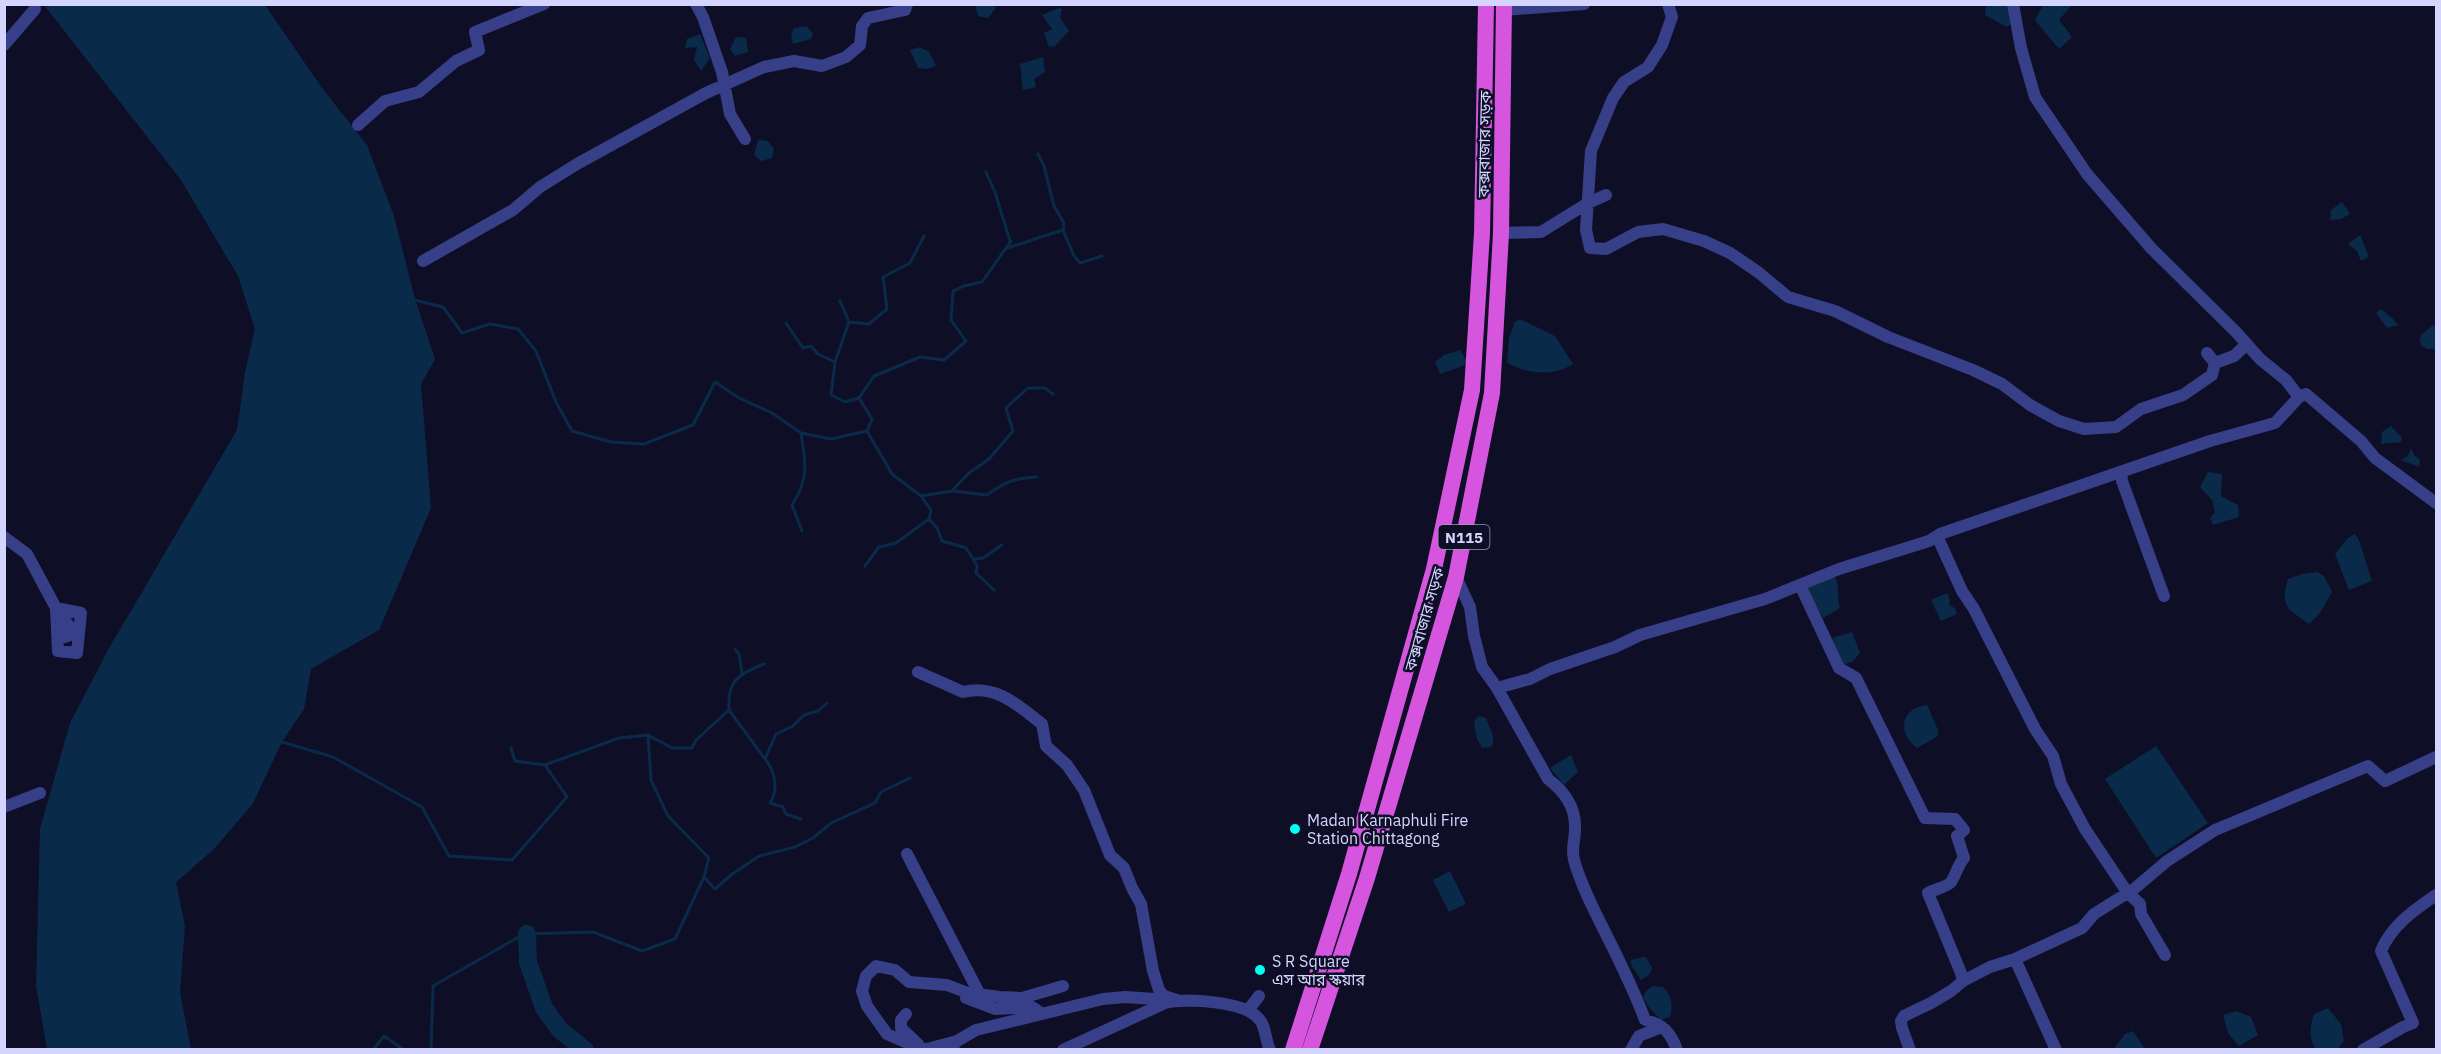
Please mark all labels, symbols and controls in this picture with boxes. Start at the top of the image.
street label: কক্সবাজার সড়ক [1473,89,1495,198]
road number: N115 [1438,525,1490,549]
street label: কক্সবাজার সড়ক [1399,564,1449,674]
place label: Madan Karnaphuli Fire Station Chittagong [1307,810,1468,848]
marker: Madan Karnaphuli Fire Station Chittagong [1288,822,1302,836]
place label: S R Square এস আর স্কয়ার [1272,951,1365,989]
marker: S R Square এস আর স্কয়ার [1253,963,1267,977]

